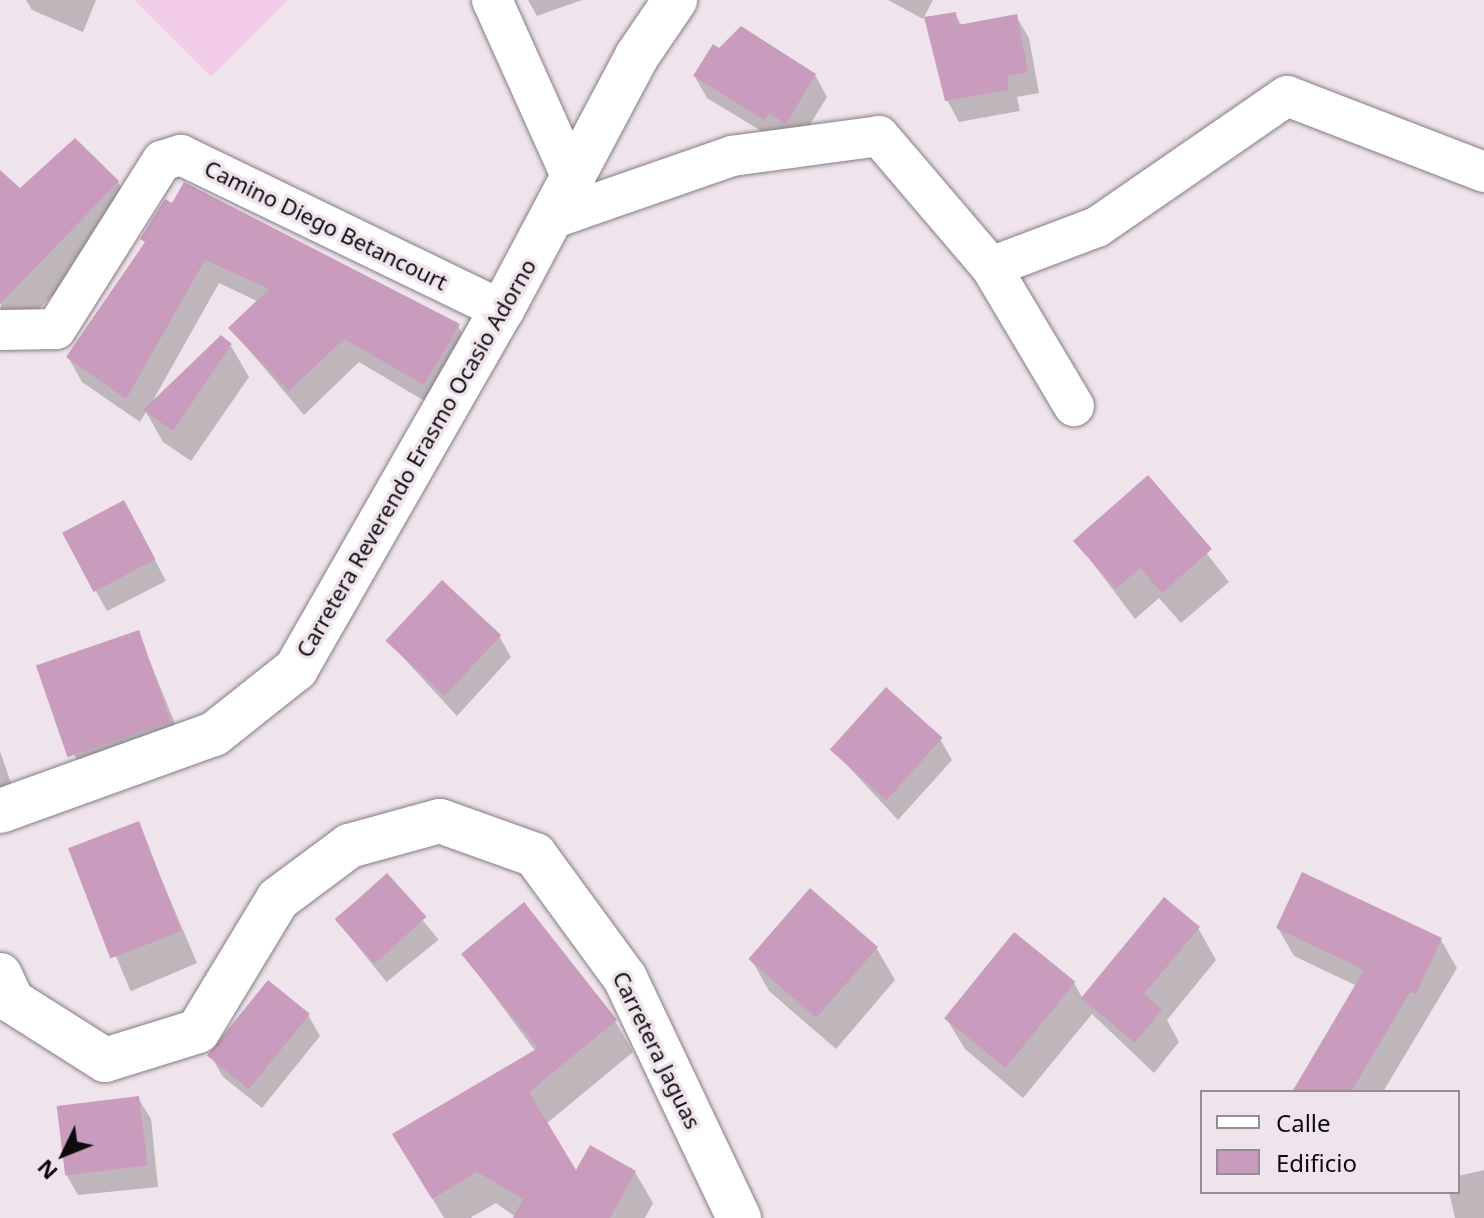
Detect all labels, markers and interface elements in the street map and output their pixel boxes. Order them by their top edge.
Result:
street label: Camino Diego Betancourt [200,155,452,295]
street label: Carretera Reverendo Erasmo Ocasio Adorno [291,254,541,662]
street label: Carretera Jaguas [607,967,707,1133]
legend [1200,1090,1460,1194]
text: Calle [1276,1106,1331,1139]
north arrow [24,1114,104,1194]
text: Edificio [1276,1146,1357,1179]
text: N [29,1154,64,1187]

